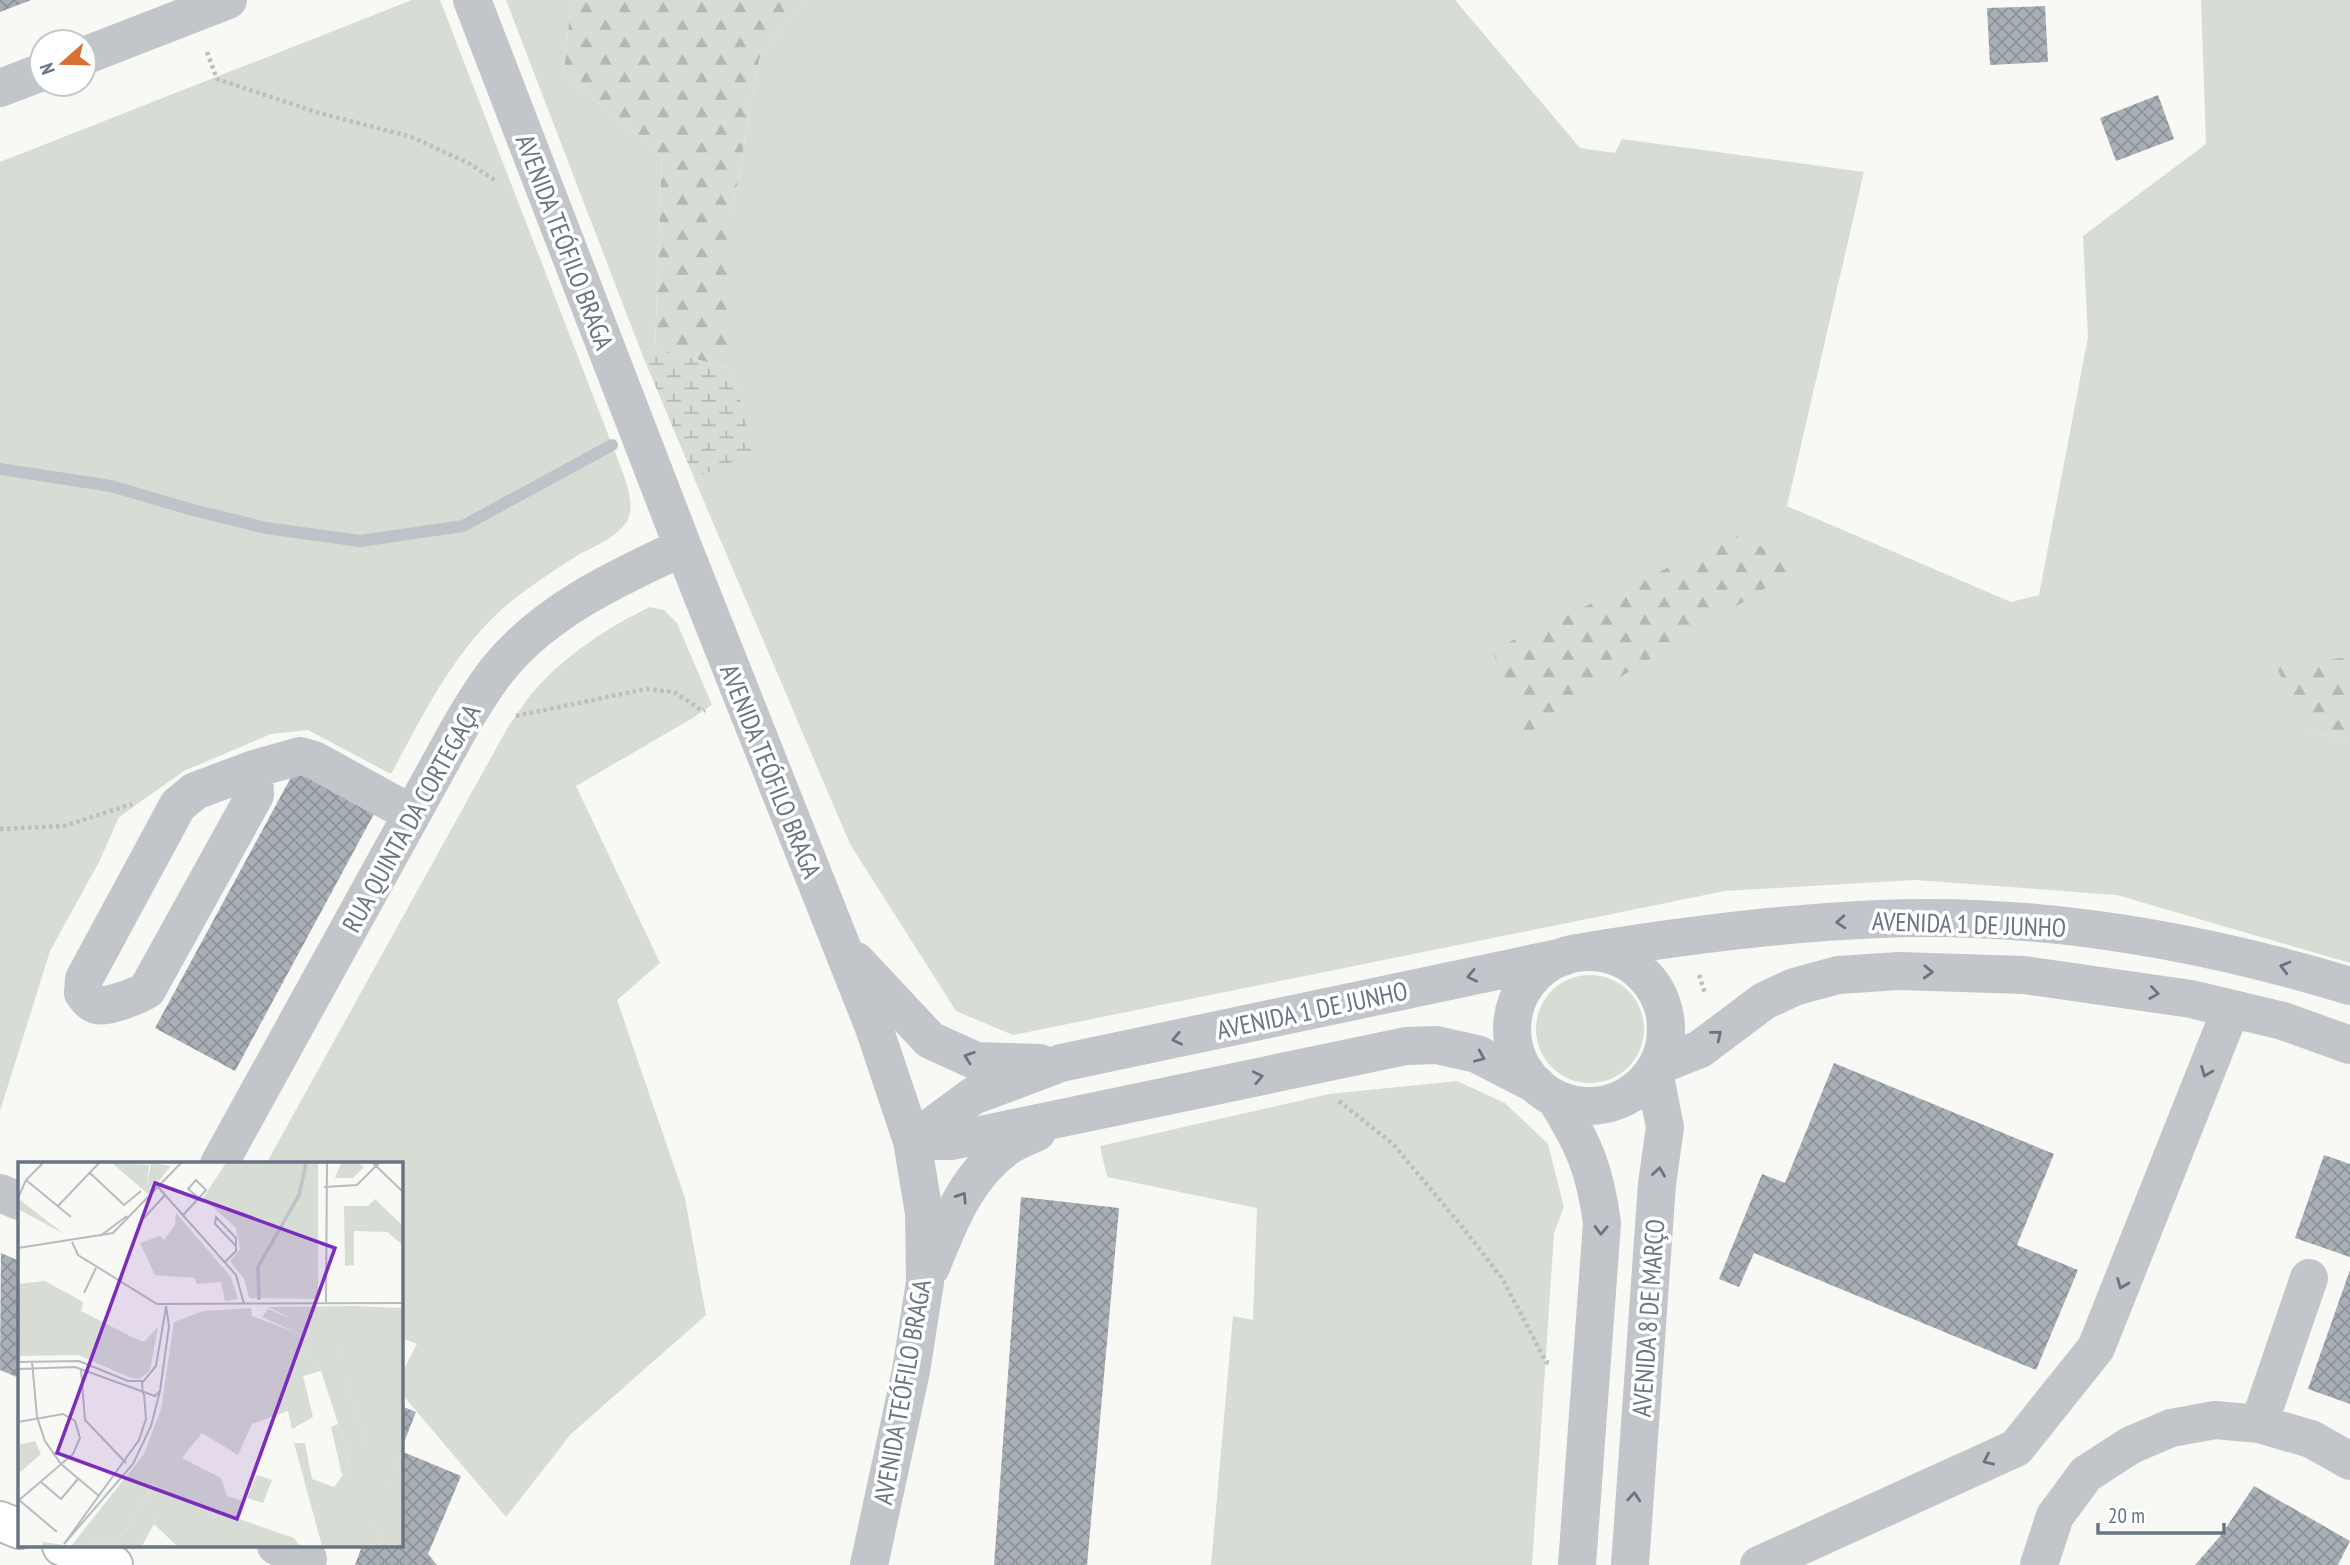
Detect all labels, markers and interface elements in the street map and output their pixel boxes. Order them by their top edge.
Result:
north arrow [28,28,98,98]
text: N [34,60,60,78]
street label: AVENIDA TEÓFILO BRAGA [509,130,621,355]
street label: AVENIDA TEÓFILO BRAGA [713,659,829,883]
street label: RUA QUINTA DA CORTEGAÇA [335,698,488,938]
street label: AVENIDA 1 DE JUNHO [1871,904,2067,944]
one-way arrow [1835,914,1846,929]
one-way arrow [2279,961,2291,975]
one-way arrow [1923,964,1934,980]
one-way arrow [1466,968,1478,983]
street label: AVENIDA 1 DE JUNHO [1214,974,1410,1046]
one-way arrow [2148,986,2160,1001]
one-way arrow [1171,1030,1183,1045]
one-way arrow [1709,1031,1721,1044]
one-way arrow [1473,1048,1485,1062]
one-way arrow [964,1051,976,1065]
one-way arrow [2200,1066,2214,1078]
one-way arrow [1252,1071,1264,1086]
inset map [18,1162,402,1548]
one-way arrow [1651,1166,1666,1178]
one-way arrow [954,1192,967,1205]
street label: AVENIDA 8 DE MARÇO [1625,1218,1671,1418]
one-way arrow [1593,1225,1608,1236]
street label: AVENIDA TEÓFILO BRAGA [866,1276,938,1507]
one-way arrow [2116,1277,2130,1289]
one-way arrow [1983,1452,1995,1466]
one-way arrow [1626,1491,1641,1502]
scale bar [2098,1492,2224,1536]
text: 20 m [2108,1502,2145,1529]

